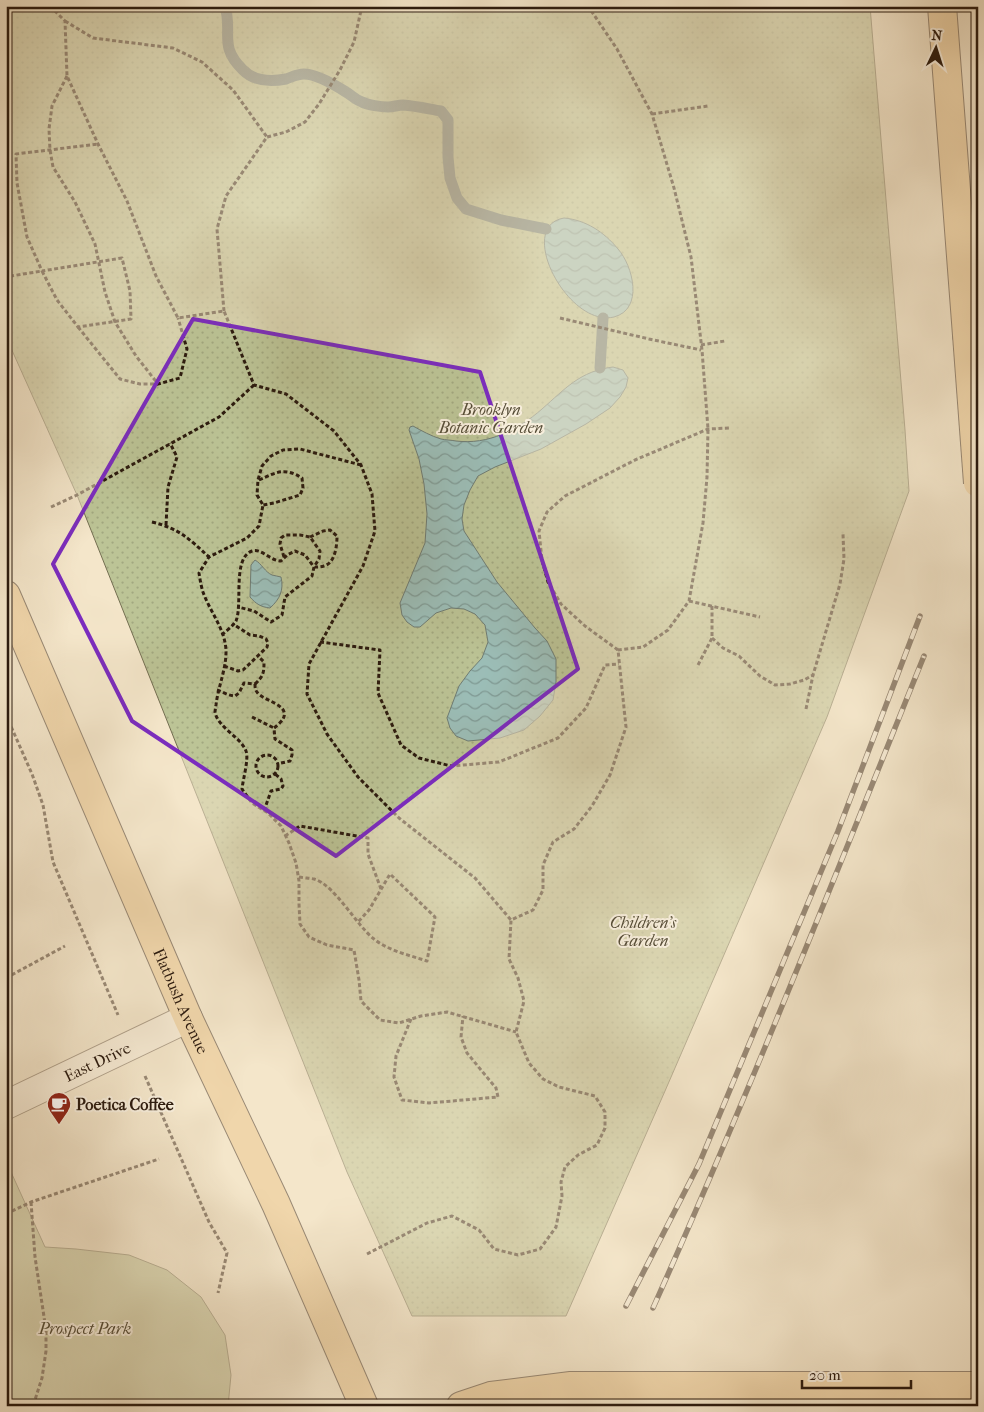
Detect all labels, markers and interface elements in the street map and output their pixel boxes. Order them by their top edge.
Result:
north arrow [912,22,962,72]
text: N [931,27,943,44]
park label: Brooklyn Botanic Garden [438,400,543,437]
park label: Children's Garden [610,913,677,950]
street label: Flatbush Avenue [149,945,213,1057]
street label: East Drive [61,1038,134,1086]
cafe icon: Poetica Coffee [46,1091,72,1125]
place label: Poetica Coffee [76,1095,174,1114]
park label: Prospect Park [38,1319,131,1338]
scale bar [802,1357,910,1389]
text: 20 m [809,1366,841,1384]

